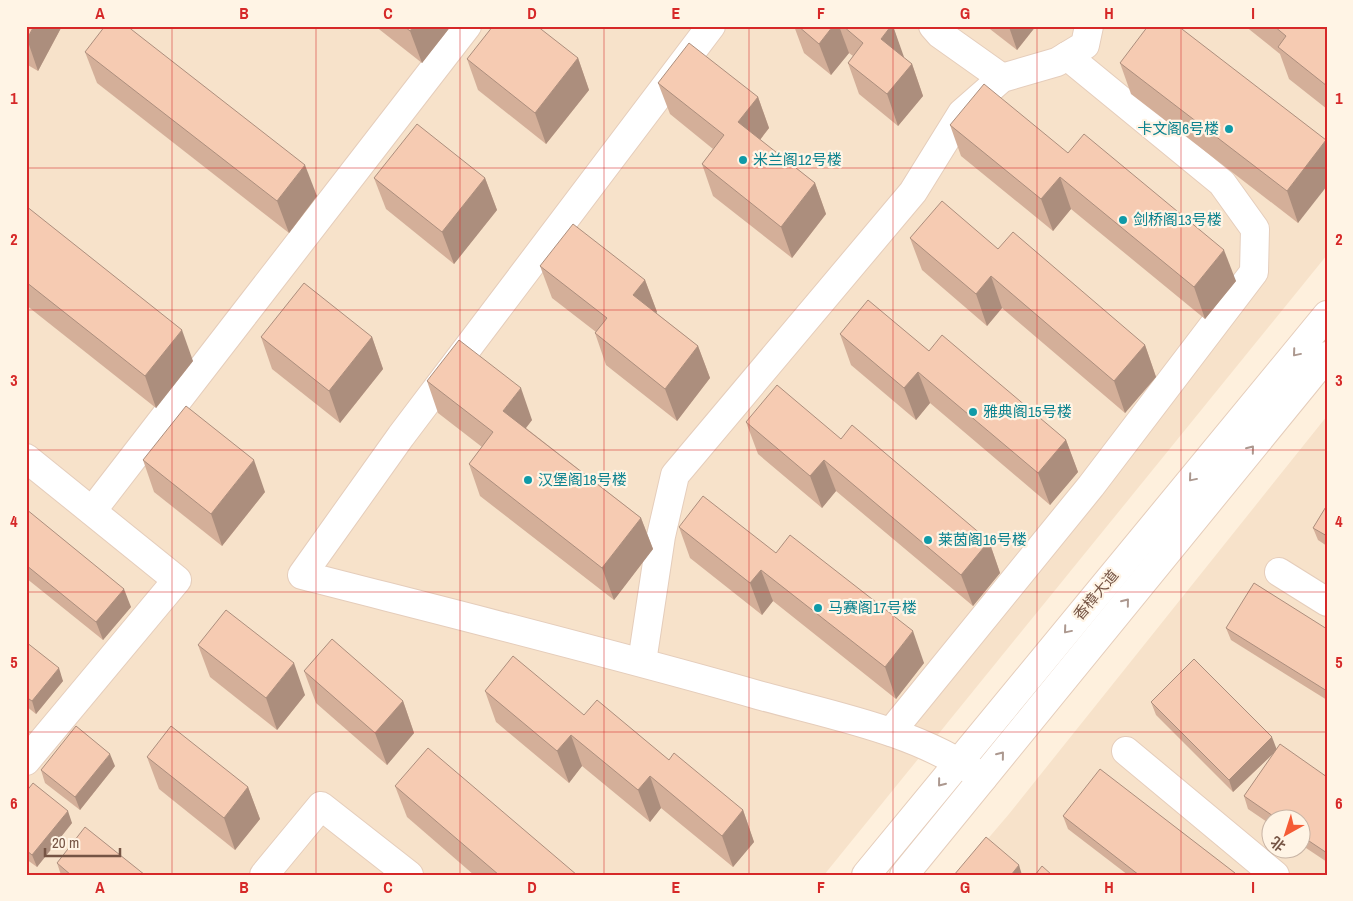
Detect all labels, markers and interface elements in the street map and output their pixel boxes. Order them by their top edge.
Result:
text: A [95,2,105,24]
text: B [239,2,249,24]
text: C [383,2,393,24]
text: D [527,2,537,24]
text: E [672,2,681,24]
text: F [817,2,825,24]
text: G [960,2,970,24]
text: H [1104,2,1114,24]
text: I [1251,2,1255,24]
text: 1 [10,87,18,109]
text: 1 [1335,87,1343,109]
place label: 卡文阁6号楼 [1137,118,1219,139]
marker: 卡文阁6号楼 [1223,123,1235,135]
place label: 米兰阁12号楼 [753,149,842,170]
marker: 米兰阁12号楼 [737,154,749,166]
place label: 剑桥阁13号楼 [1133,209,1222,230]
marker: 剑桥阁13号楼 [1117,214,1129,226]
text: 2 [10,228,18,250]
text: 2 [1335,228,1343,250]
one-way arrow [1292,347,1301,356]
text: 3 [10,369,18,391]
text: 3 [1335,369,1343,391]
place label: 雅典阁15号楼 [983,401,1072,422]
marker: 雅典阁15号楼 [967,406,979,418]
one-way arrow [1245,446,1253,455]
place label: 汉堡阁18号楼 [538,469,627,490]
one-way arrow [1190,472,1198,481]
marker: 汉堡阁18号楼 [522,474,534,486]
text: 4 [10,510,18,532]
text: 4 [1335,510,1343,532]
place label: 莱茵阁16号楼 [938,529,1027,550]
marker: 莱茵阁16号楼 [922,534,934,546]
street label: 香樟大道 [1068,565,1123,624]
place label: 马赛阁17号楼 [828,597,917,618]
one-way arrow [1120,599,1129,608]
marker: 马赛阁17号楼 [812,602,824,614]
one-way arrow [1063,625,1072,634]
text: 5 [10,651,18,673]
text: 5 [1335,651,1343,673]
one-way arrow [996,752,1005,761]
one-way arrow [939,777,947,786]
text: 6 [10,792,18,814]
text: 6 [1335,792,1343,814]
north arrow [1260,808,1310,858]
scale bar [45,826,120,858]
text: 20 m [52,832,79,853]
text: 北 [1267,833,1289,856]
text: A [95,876,105,898]
text: B [239,876,249,898]
text: C [383,876,393,898]
text: D [527,876,537,898]
text: E [672,876,681,898]
text: F [817,876,825,898]
text: G [960,876,970,898]
text: H [1104,876,1114,898]
text: I [1251,876,1255,898]

